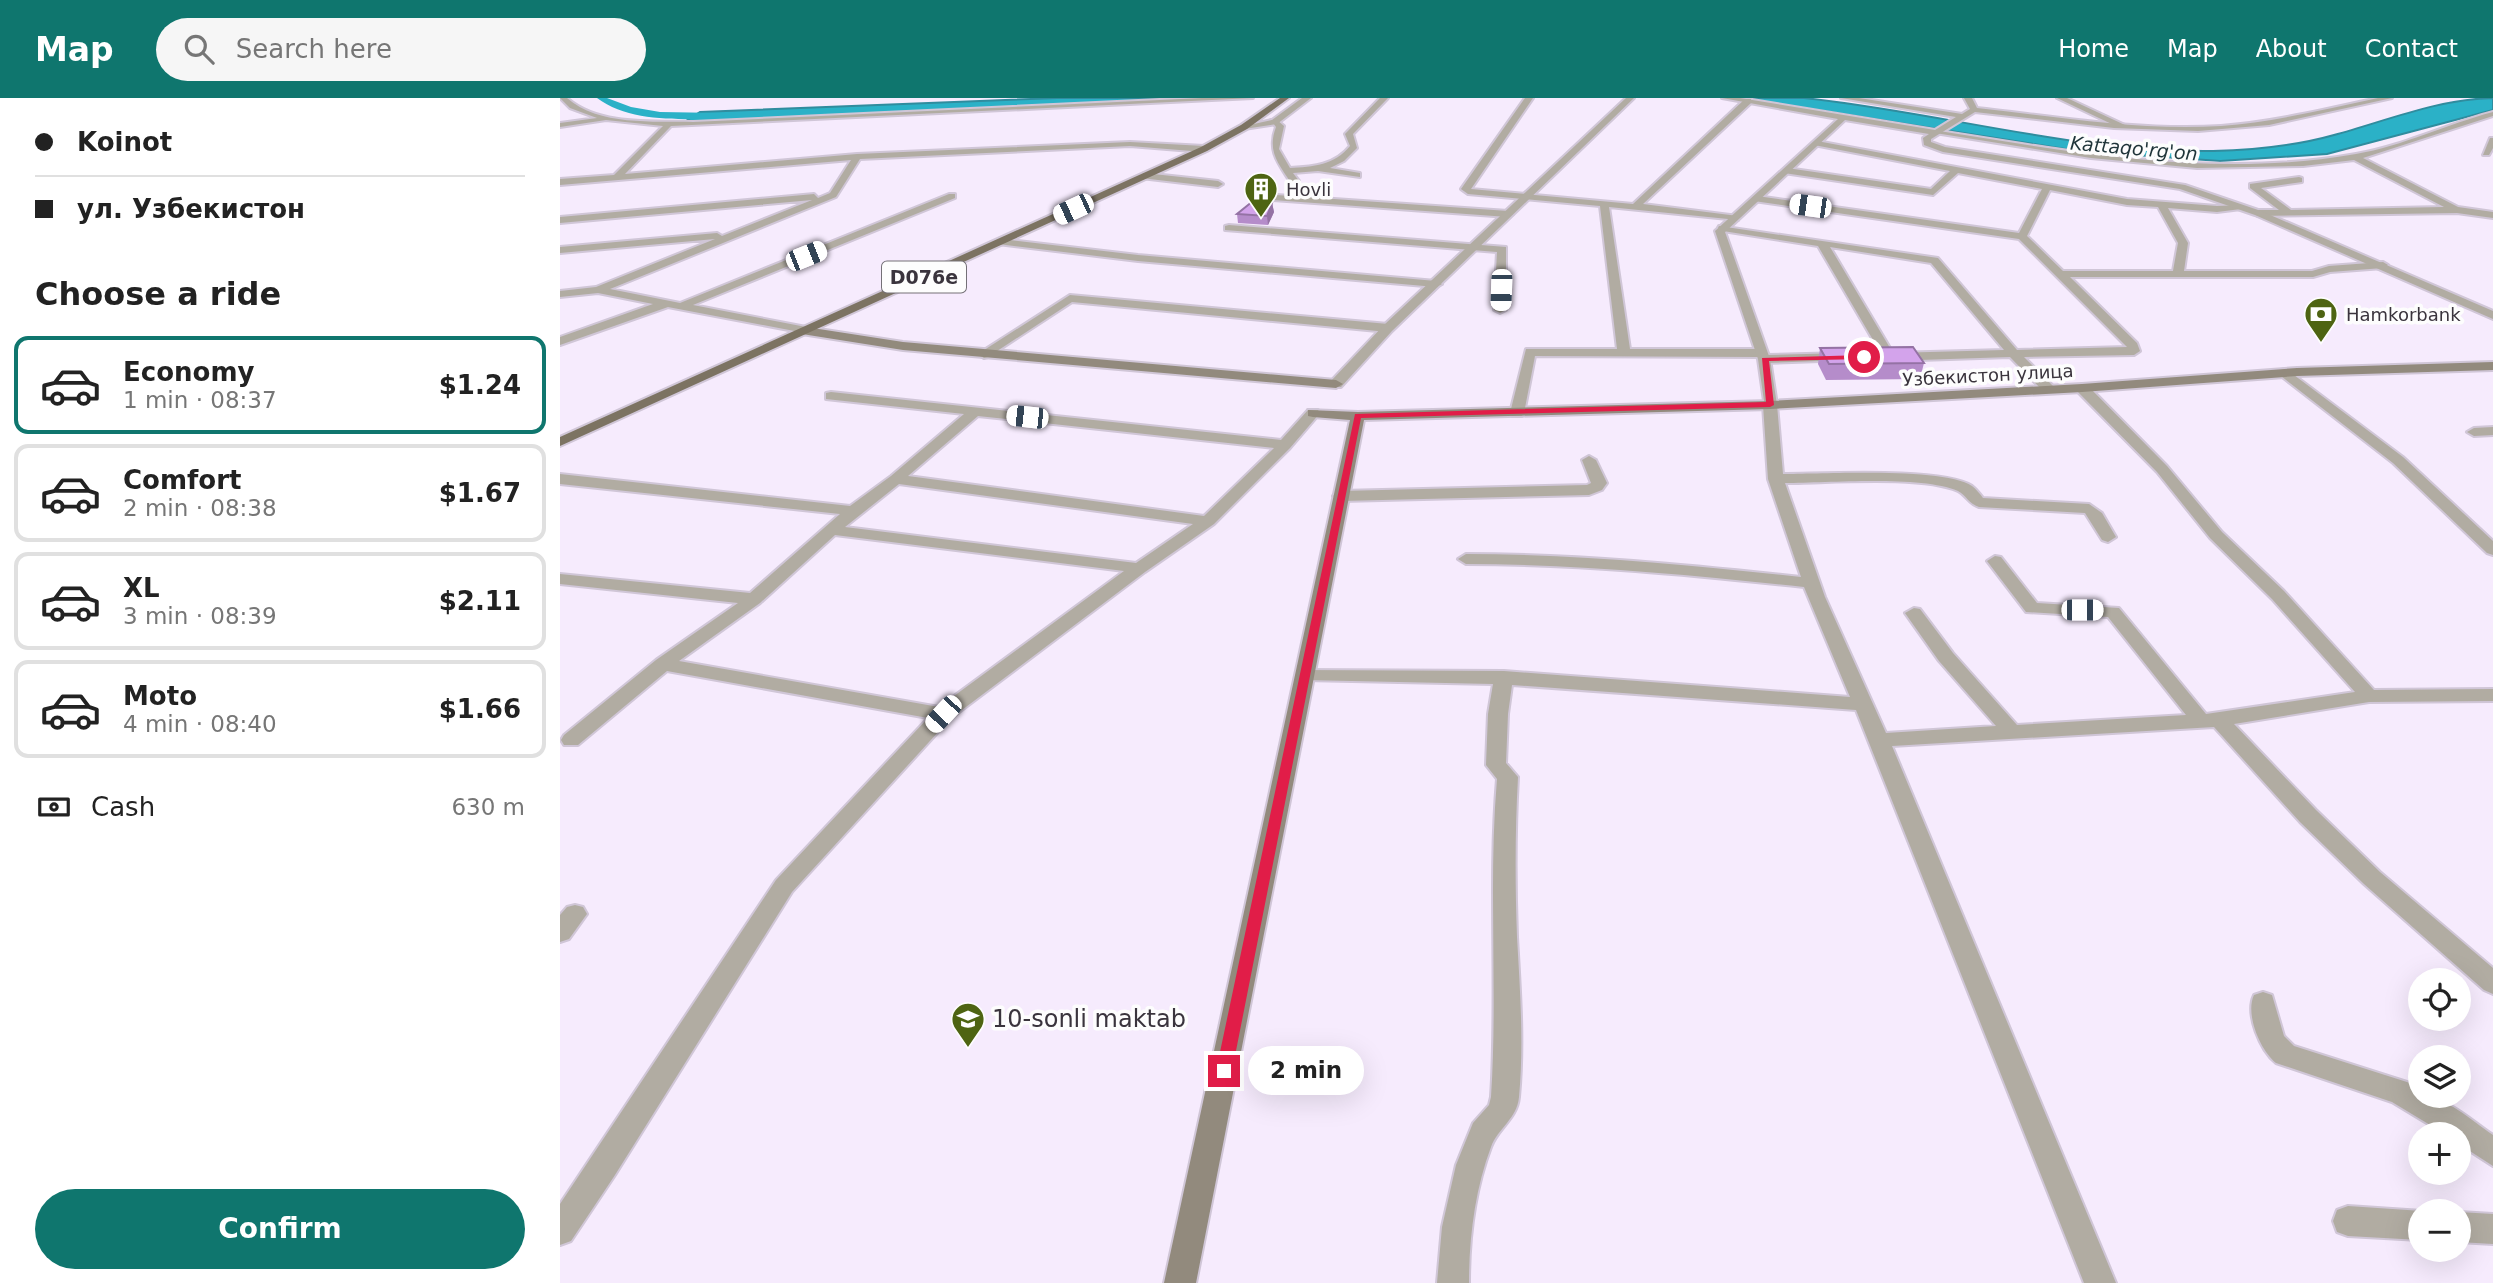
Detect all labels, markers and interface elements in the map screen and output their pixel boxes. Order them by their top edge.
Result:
search box [156,18,646,81]
text: Map [35,30,114,69]
icon: search [180,30,218,68]
text: Search here [236,34,392,64]
text: Home [2058,35,2129,63]
text: Map [2167,35,2218,63]
text: About [2256,35,2327,63]
text: Contact [2365,35,2458,63]
text: Koinot [77,127,172,157]
water label: Kattaqo'rg'on [2069,131,2199,165]
building icon: Hovli [1242,170,1280,219]
place label: Hovli [1286,179,1331,200]
car [1050,191,1097,227]
car [1788,193,1833,219]
text: ул. Узбекистон [77,194,305,224]
car [783,238,830,274]
road number: D076e [882,262,966,293]
car [1490,269,1513,311]
text: Choose a ride [35,275,281,313]
bank icon: Hamkorbank [2302,295,2340,344]
place label: Hamkorbank [2346,304,2461,325]
route start [1848,341,1880,373]
icon: car [39,354,102,417]
text: Economy [123,357,254,387]
street label: Узбекистон улица [1902,360,2074,390]
text: $1.24 [439,370,521,400]
text: 1 min · 08:37 [123,387,277,413]
car [1006,404,1049,430]
icon: car [39,462,102,525]
text: Comfort [123,465,241,495]
text: $1.67 [439,478,521,508]
text: 2 min · 08:38 [123,495,277,521]
icon: car [39,570,102,633]
text: XL [123,573,160,603]
text: $2.11 [439,586,521,616]
car [2062,600,2104,621]
text: 3 min · 08:39 [123,603,277,629]
icon: car [39,678,102,741]
text: Moto [123,681,197,711]
car [921,691,966,737]
text: $1.66 [439,694,521,724]
text: 4 min · 08:40 [123,711,277,737]
icon: cash [35,788,73,826]
text: Cash [91,792,155,822]
text: 630 m [451,794,525,820]
map controls [2408,968,2471,1262]
button: locate [2408,968,2471,1031]
school or university icon: 10-sonli maktab [949,1000,987,1049]
place label: 10-sonli maktab [992,1005,1186,1033]
button: layers [2408,1045,2471,1108]
callout: 2 min [1248,1046,1364,1096]
route end [1208,1055,1240,1087]
text: 2 min [1270,1057,1342,1083]
button: + [2408,1122,2471,1185]
button: Confirm [35,1189,525,1269]
button: − [2408,1199,2471,1262]

